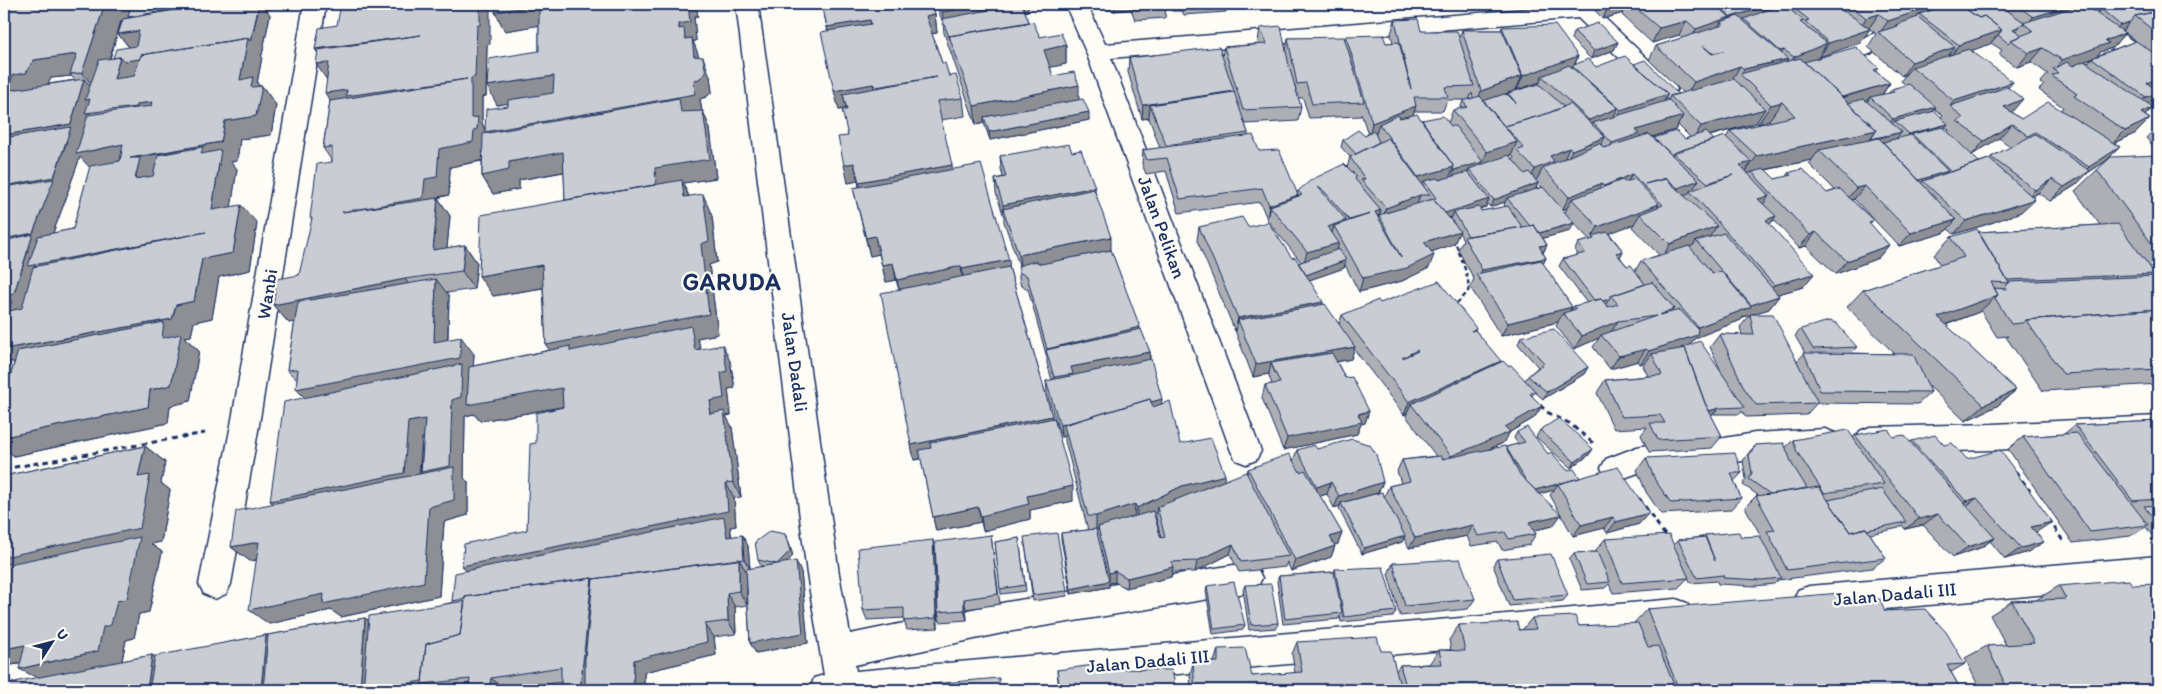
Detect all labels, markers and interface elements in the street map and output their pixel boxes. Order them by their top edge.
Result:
street label: Jalan Pelikan [1133,173,1191,281]
street label: Wanbi [252,267,282,321]
district label: GARUDA [682,267,782,296]
street label: Jalan Dadali [777,311,813,413]
street label: Jalan Dadali III [1832,577,1958,611]
north arrow [28,616,78,666]
text: U [53,626,72,643]
street label: Jalan Dadali III [1085,644,1211,678]

